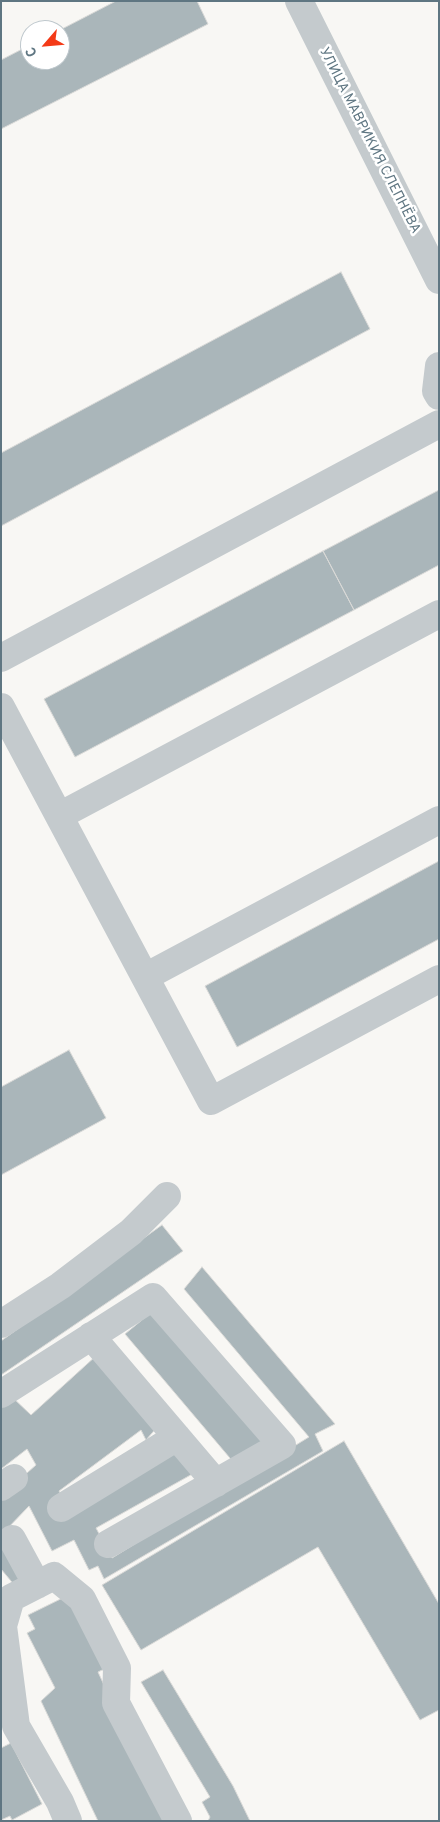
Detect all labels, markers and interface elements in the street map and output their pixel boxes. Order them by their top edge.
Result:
north arrow [20,20,70,70]
text: С [22,44,42,59]
street label: УЛИЦА МАВРИКИЯ СЛЕПНЁВА [315,45,423,237]

